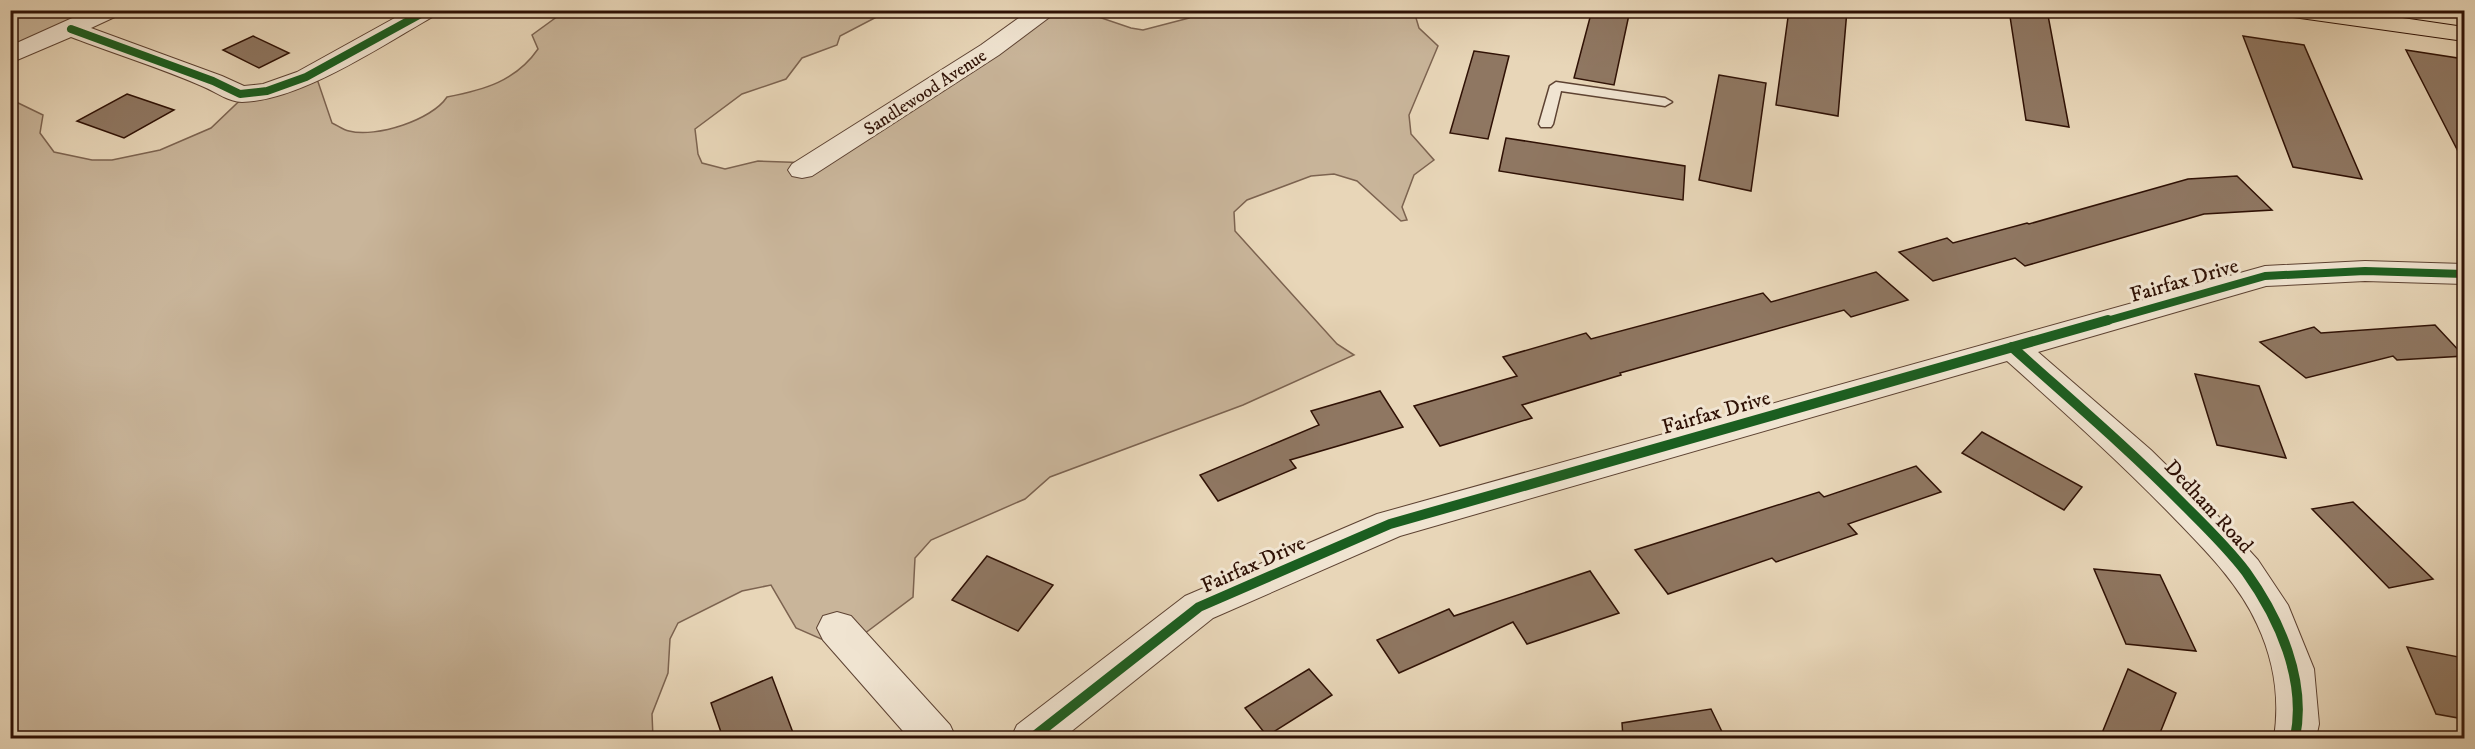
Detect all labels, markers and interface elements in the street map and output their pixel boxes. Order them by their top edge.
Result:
street label: Sandlewood Avenue [860,45,991,141]
street label: Fairfax Drive [2127,253,2242,309]
street label: Fairfax Drive [1659,385,1774,441]
street label: Dedham Road [2158,454,2259,559]
street label: Fairfax Drive [1197,530,1310,599]

